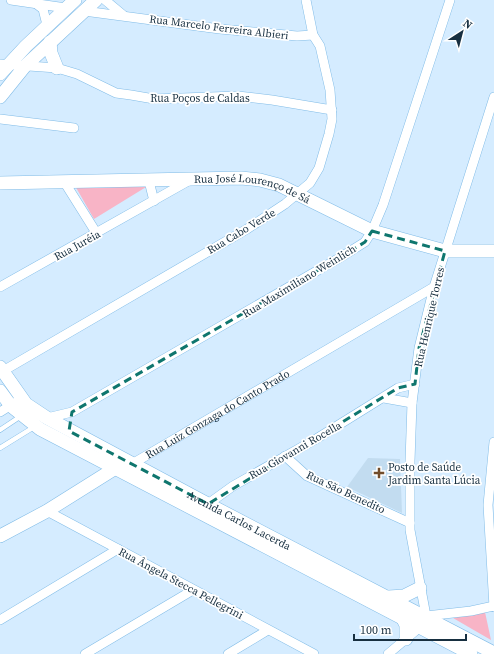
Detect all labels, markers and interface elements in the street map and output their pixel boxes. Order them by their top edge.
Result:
street label: Rua Marcelo Ferreira Albieri [148,12,289,43]
north arrow [442,12,482,52]
text: N [460,16,475,33]
street label: Rua Poços de Caldas [150,91,250,106]
street label: Rua José Lourenço de Sá [194,171,313,208]
street label: Rua Cabo Verde [204,205,279,258]
street label: Rua Juréia [51,226,103,264]
street label: Rua Maximiliano Weinlich [240,241,359,321]
street label: Rua Henrique Torres [411,265,448,369]
street label: Rua Luiz Gonzaga do Canto Prado [143,366,293,462]
street label: Rua Giovanni Rocella [246,418,345,483]
place label: Posto de Saúde Jardim Santa Lúcia [387,460,481,488]
marker: Posto de Saúde Jardim Santa Lúcia [373,467,385,479]
street label: Rua São Benedito [304,468,388,517]
street label: Avenida Carlos Lacerda [184,487,294,554]
street label: Rua Ângela Stecca Pellegrini [116,544,246,623]
scale bar [354,616,466,642]
text: 100 m [360,622,392,638]

